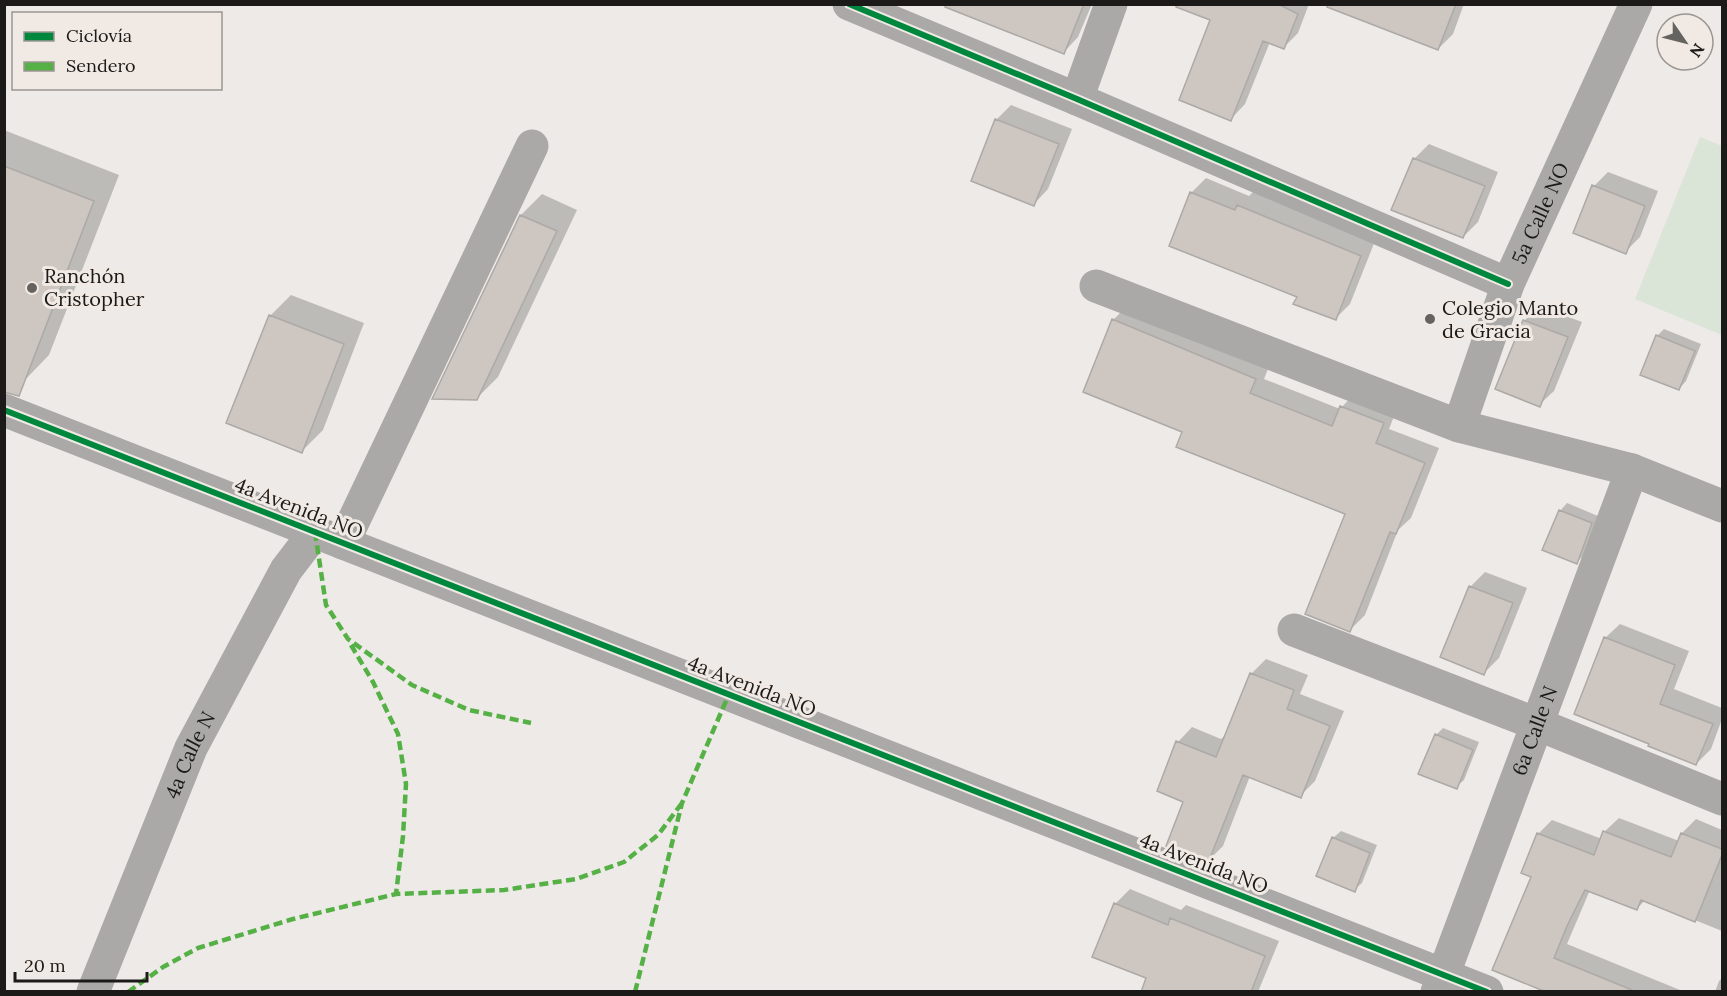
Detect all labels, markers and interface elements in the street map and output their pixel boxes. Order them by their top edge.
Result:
legend [12,12,222,90]
north arrow [1655,12,1715,72]
text: Ciclovía [66,24,132,47]
text: N [1686,40,1709,61]
text: Sendero [66,54,136,77]
street label: 5a Calle NO [1506,158,1574,268]
place label: Ranchón Cristopher [44,263,145,311]
marker: Ranchón Cristopher [25,281,39,295]
place label: Colegio Manto de Gracia [1442,295,1578,343]
marker: Colegio Manto de Gracia [1423,312,1437,326]
street label: 4a Avenida NO [231,472,367,544]
street label: 4a Avenida NO [684,650,820,722]
street label: 6a Calle N [1506,682,1562,779]
street label: 4a Calle N [159,707,220,802]
street label: 4a Avenida NO [1136,827,1272,899]
scale bar [15,945,147,983]
text: 20 m [24,954,66,977]

